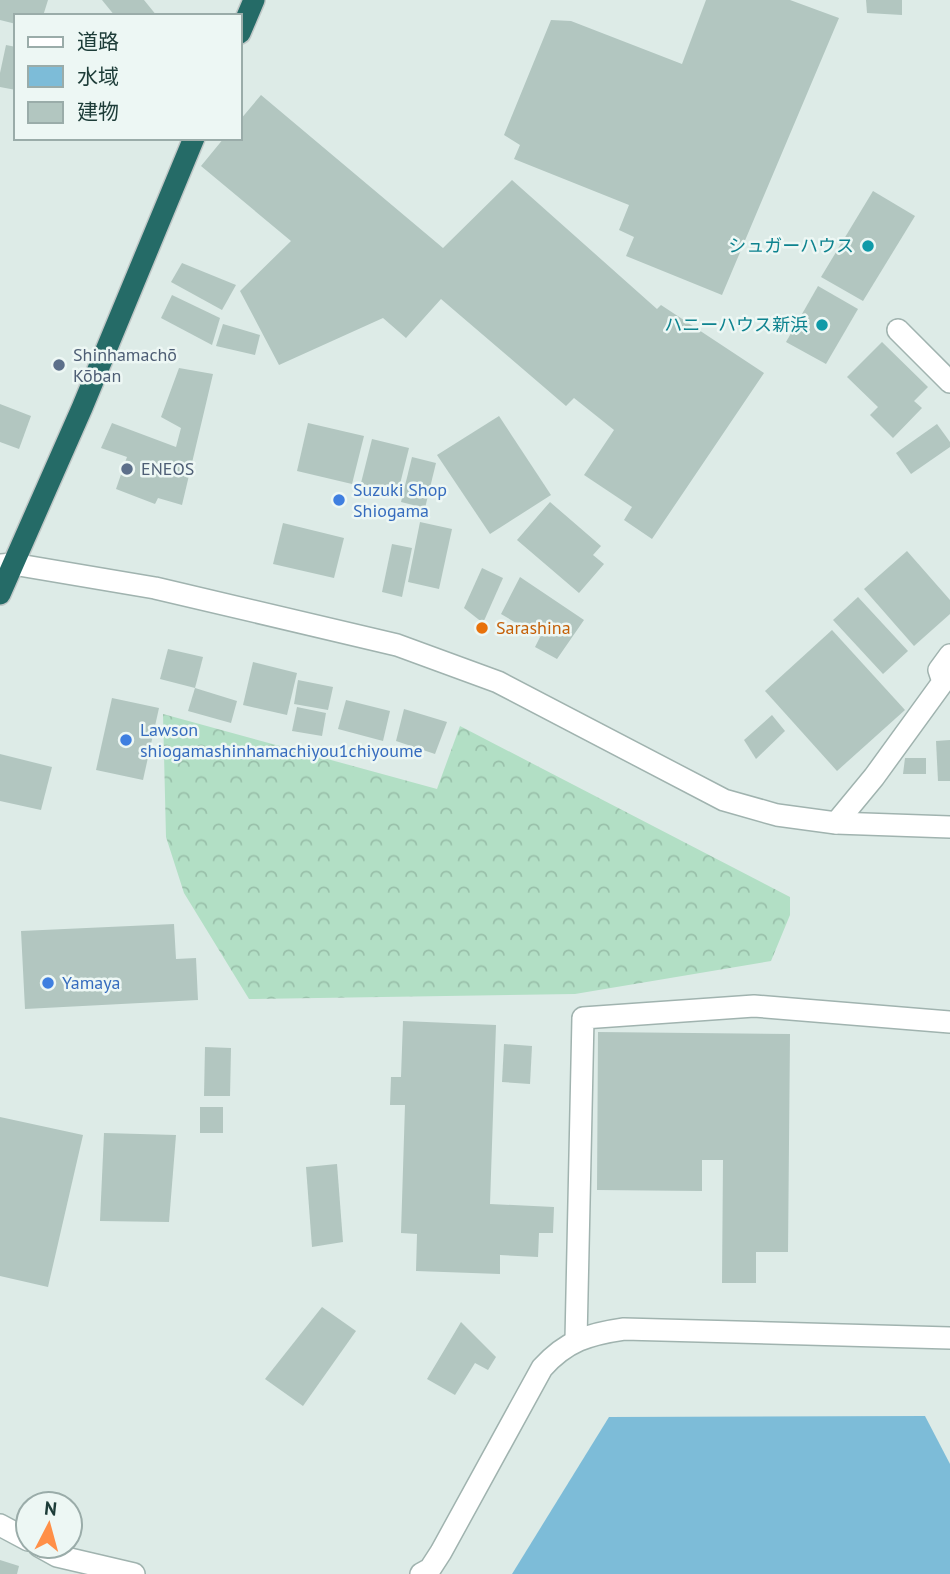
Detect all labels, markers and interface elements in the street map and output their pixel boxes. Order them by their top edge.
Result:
legend [14,14,242,140]
text: 道路 [77,28,119,55]
text: 水域 [77,63,119,90]
text: 建物 [77,98,119,125]
place label: シュガーハウス [728,234,854,257]
marker: シュガーハウス [860,238,876,254]
place label: ハニーハウス新浜 [664,313,808,336]
marker: ハニーハウス新浜 [814,317,830,333]
place label: Shinhamachō Kōban [73,343,177,387]
marker: Shinhamachō Kōban [51,357,67,373]
place label: ENEOS [141,457,194,480]
marker: ENEOS [119,461,135,477]
place label: Suzuki Shop Shiogama [353,478,447,522]
marker: Suzuki Shop Shiogama [331,492,347,508]
place label: Sarashina [496,616,571,639]
marker: Sarashina [474,620,490,636]
place label: Lawson shiogamashinhamachiyou1chiyoume [140,718,423,762]
marker: Lawson shiogamashinhamachiyou1chiyoume [118,732,134,748]
place label: Yamaya [62,971,121,994]
marker: Yamaya [40,975,56,991]
north arrow [14,1490,84,1560]
text: N [43,1496,58,1521]

